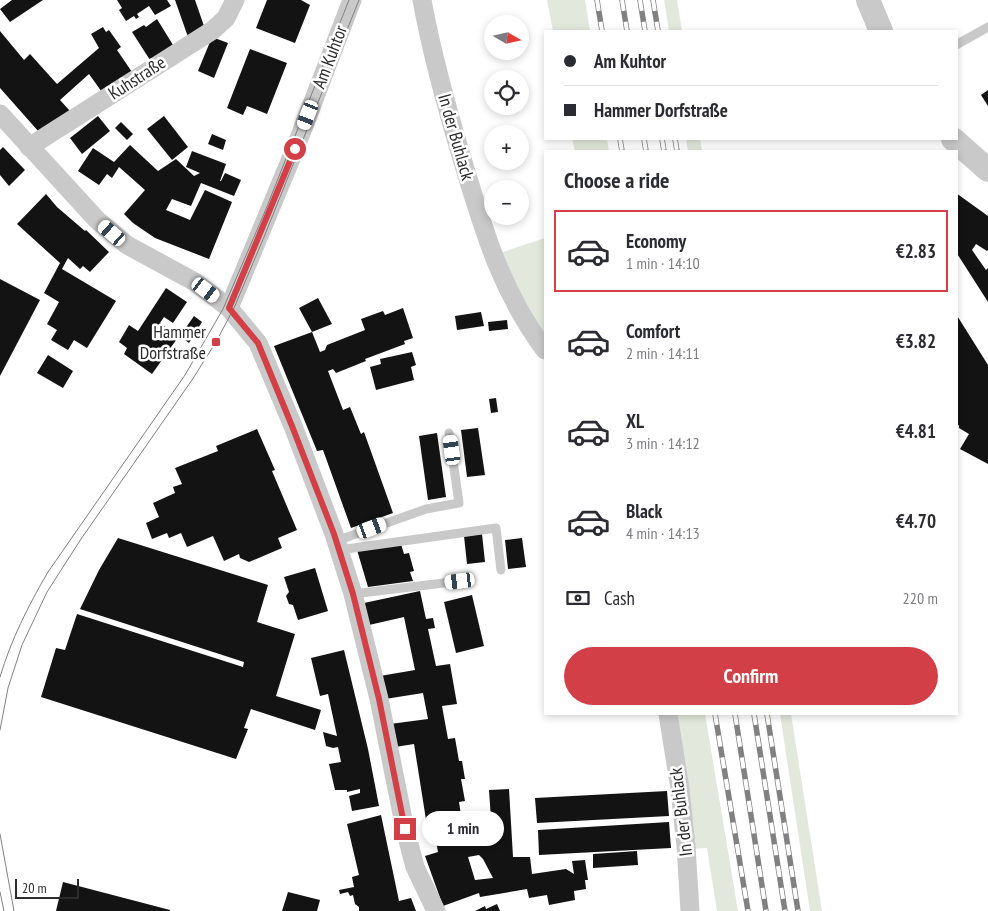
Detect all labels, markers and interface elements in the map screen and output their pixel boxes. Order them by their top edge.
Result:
north arrow [484,15,529,60]
map controls [484,15,529,225]
street label: Am Kuhtor [307,22,352,92]
text: Am Kuhtor [594,49,666,73]
street label: Kuhstraße [104,51,170,105]
button: locate [484,70,529,115]
street label: In der Buhlack [433,91,480,183]
car [295,98,320,132]
text: Hammer Dorfstraße [594,98,728,122]
button: + [484,125,529,170]
route start [284,138,306,160]
text: Choose a ride [564,166,669,194]
button: − [484,180,529,225]
car [95,217,128,249]
icon: car [566,229,611,274]
text: Economy [626,229,686,253]
text: €2.83 [896,239,936,263]
text: 1 min · 14:10 [626,253,700,273]
car [189,275,222,305]
icon: car [566,319,611,364]
text: Comfort [626,319,680,343]
place label: Hammer Dorfstraße [140,320,206,364]
text: €3.82 [896,329,936,353]
marker: Hammer Dorfstraße [210,336,222,348]
text: 2 min · 14:11 [626,343,700,363]
icon: car [566,409,611,454]
text: XL [626,409,644,433]
text: €4.81 [896,419,936,443]
text: 3 min · 14:12 [626,433,700,453]
car [442,434,461,466]
icon: car [566,499,611,544]
text: Black [626,499,662,523]
text: €4.70 [896,509,936,533]
car [355,516,388,540]
text: 4 min · 14:13 [626,523,700,543]
car [444,572,475,590]
icon: cash [564,584,592,612]
text: Cash [604,586,635,610]
text: 220 m [903,588,938,608]
button: Confirm [564,647,938,705]
street label: In der Buhlack [664,767,697,858]
callout: 1 min [422,812,505,846]
route end [394,818,416,840]
text: 1 min [447,818,479,838]
scale bar [15,876,79,899]
text: 20 m [22,879,47,897]

